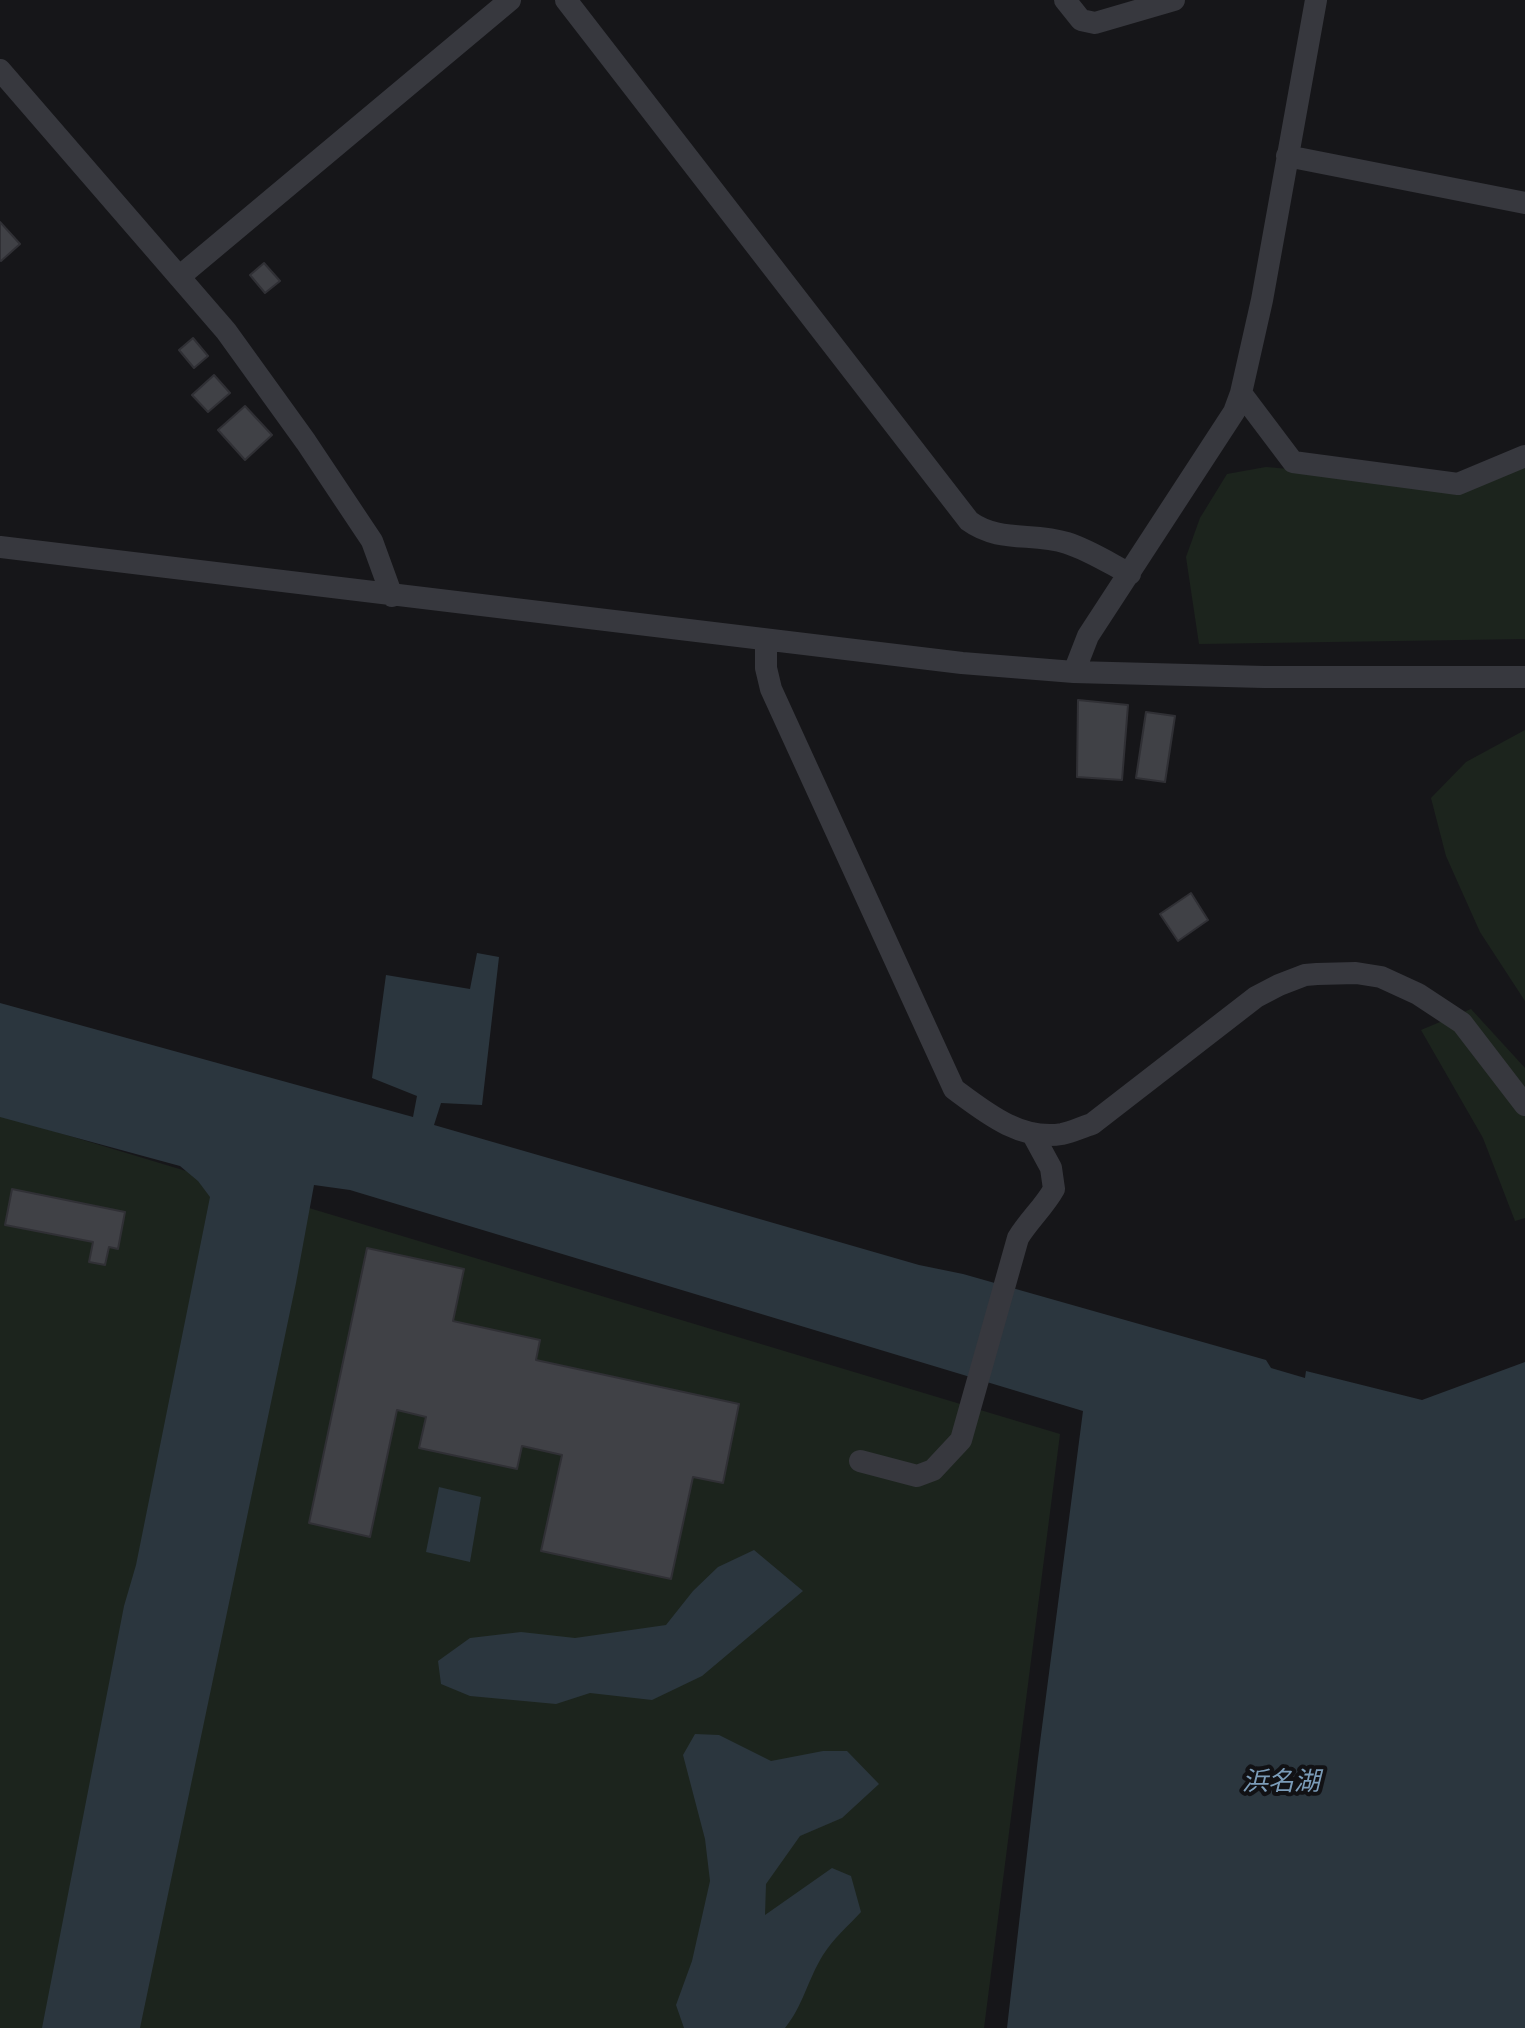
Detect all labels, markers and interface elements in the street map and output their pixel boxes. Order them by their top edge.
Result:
water label: 浜名湖 [1242,1767,1320,1799]

